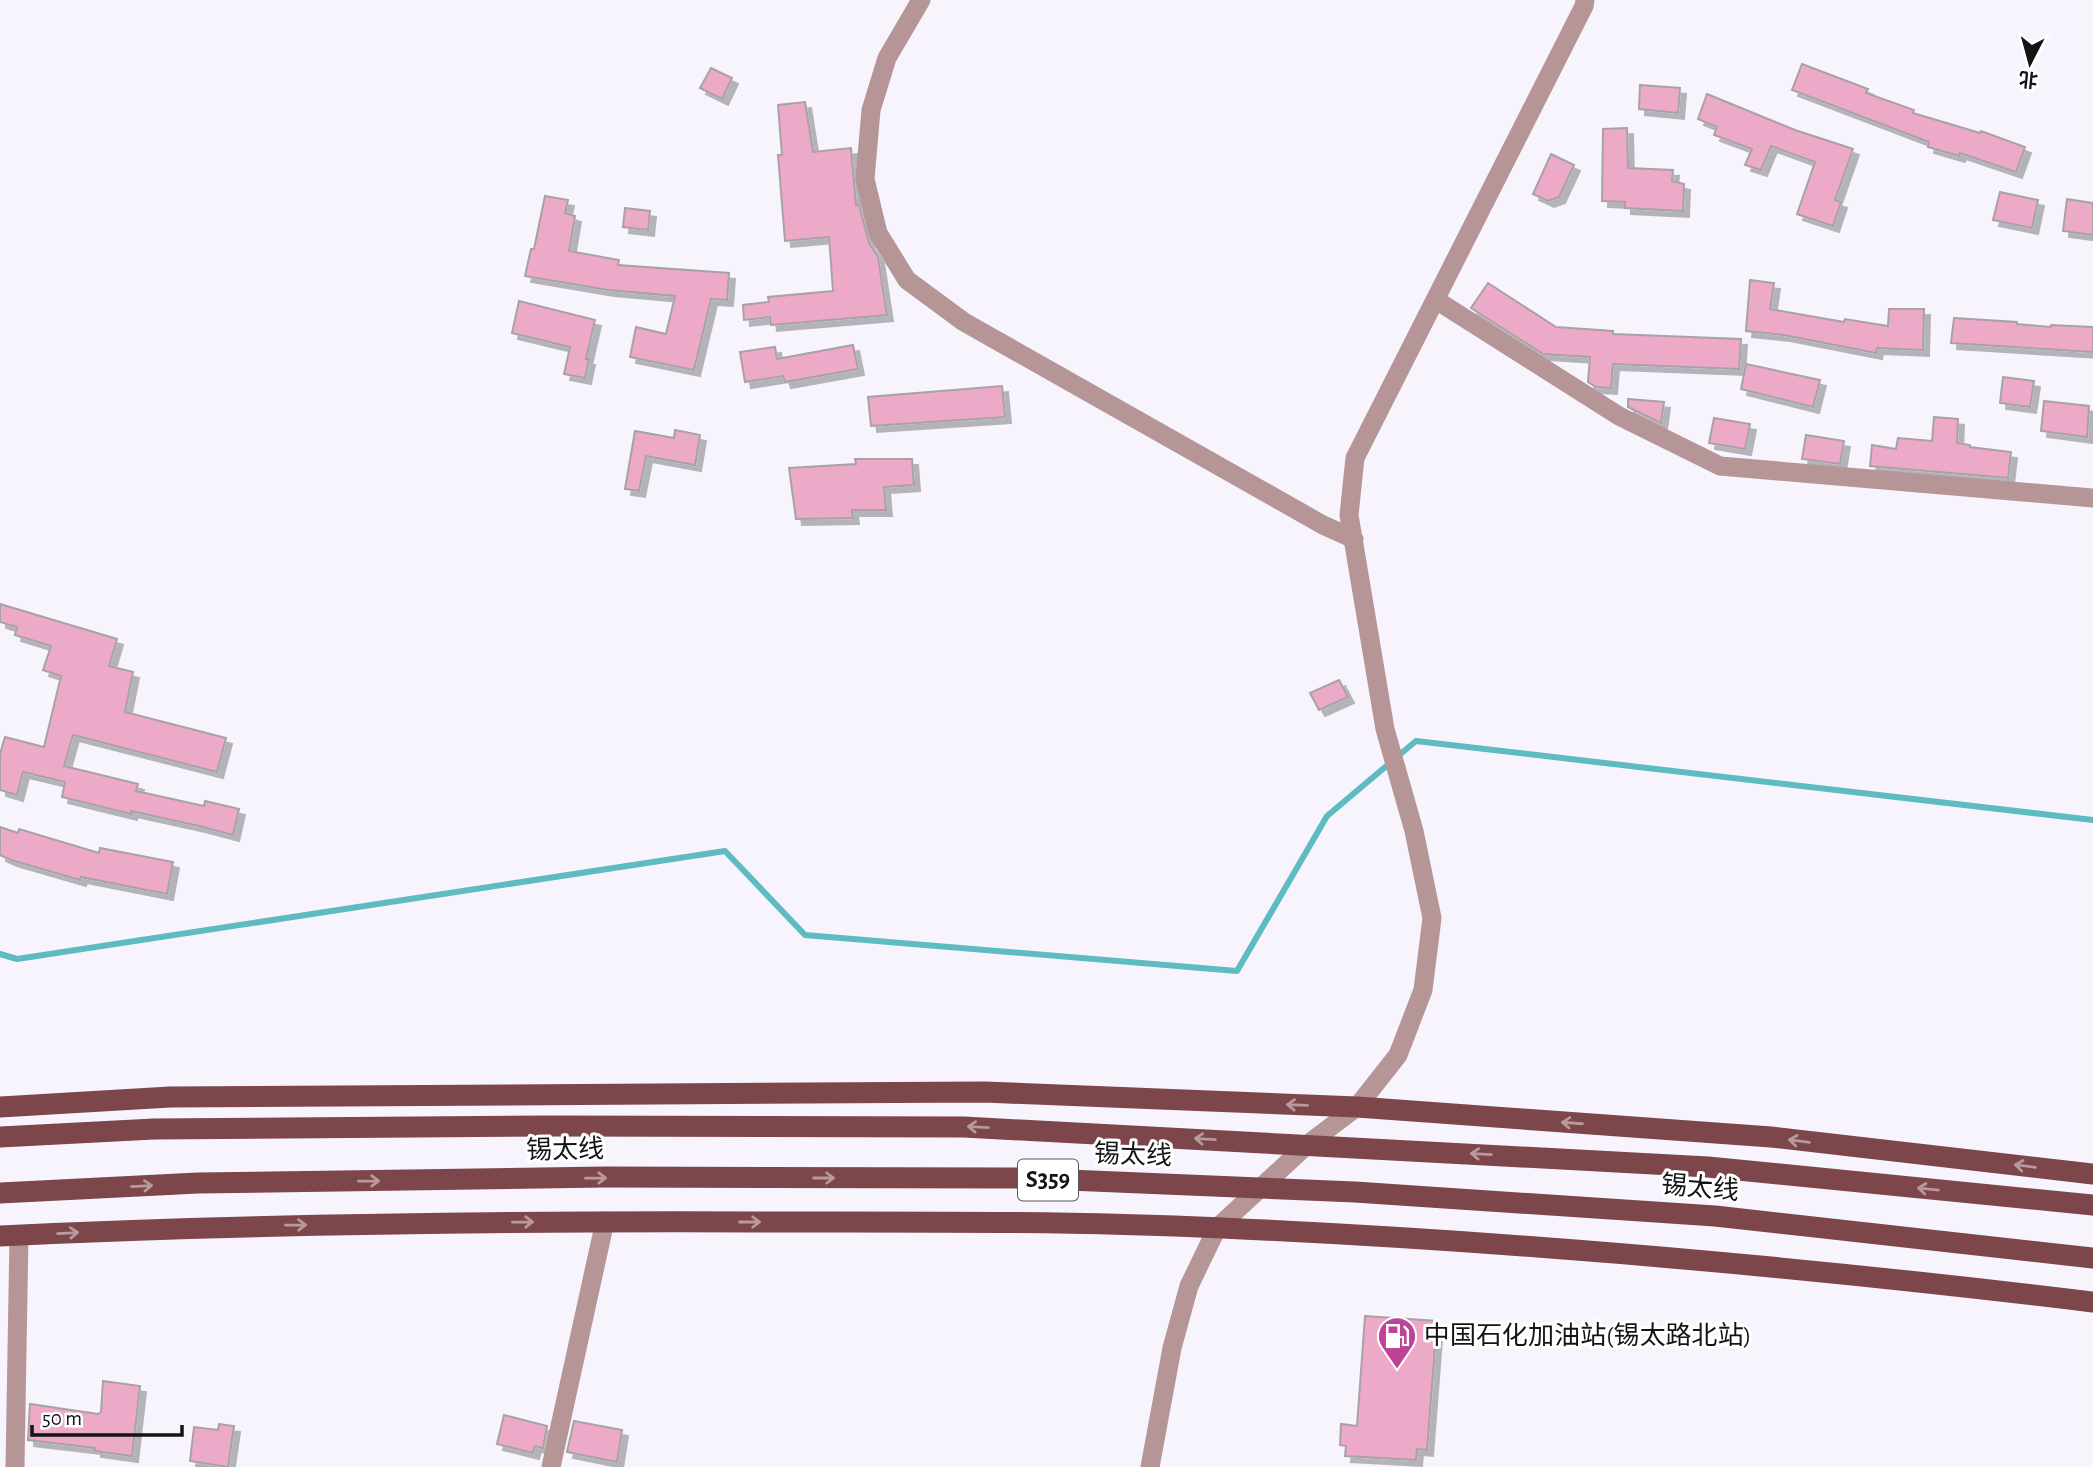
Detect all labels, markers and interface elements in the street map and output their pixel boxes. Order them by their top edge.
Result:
north arrow [1995,28,2065,98]
text: 北 [2018,68,2039,90]
one-way arrow [1285,1098,1308,1111]
one-way arrow [1562,1116,1584,1129]
one-way arrow [966,1121,989,1134]
one-way arrow [1194,1132,1217,1145]
one-way arrow [1788,1134,1811,1147]
street label: 锡太线 [526,1135,604,1164]
street label: 锡太线 [1094,1140,1172,1169]
one-way arrow [1470,1147,1493,1160]
road number: S359 [1018,1160,1078,1200]
one-way arrow [2014,1160,2037,1173]
one-way arrow [585,1171,608,1184]
one-way arrow [812,1171,835,1185]
street label: 锡太线 [1660,1171,1740,1204]
one-way arrow [357,1174,380,1188]
one-way arrow [130,1179,153,1192]
one-way arrow [1917,1182,1939,1195]
one-way arrow [511,1215,534,1229]
one-way arrow [739,1215,762,1229]
one-way arrow [284,1219,307,1232]
one-way arrow [56,1226,79,1239]
fuel station icon: 中国石化加油站(锡太路北站) [1376,1315,1418,1370]
place label: 中国石化加油站(锡太路北站) [1424,1321,1751,1349]
scale bar [32,1394,182,1438]
text: 50 m [42,1408,82,1429]

